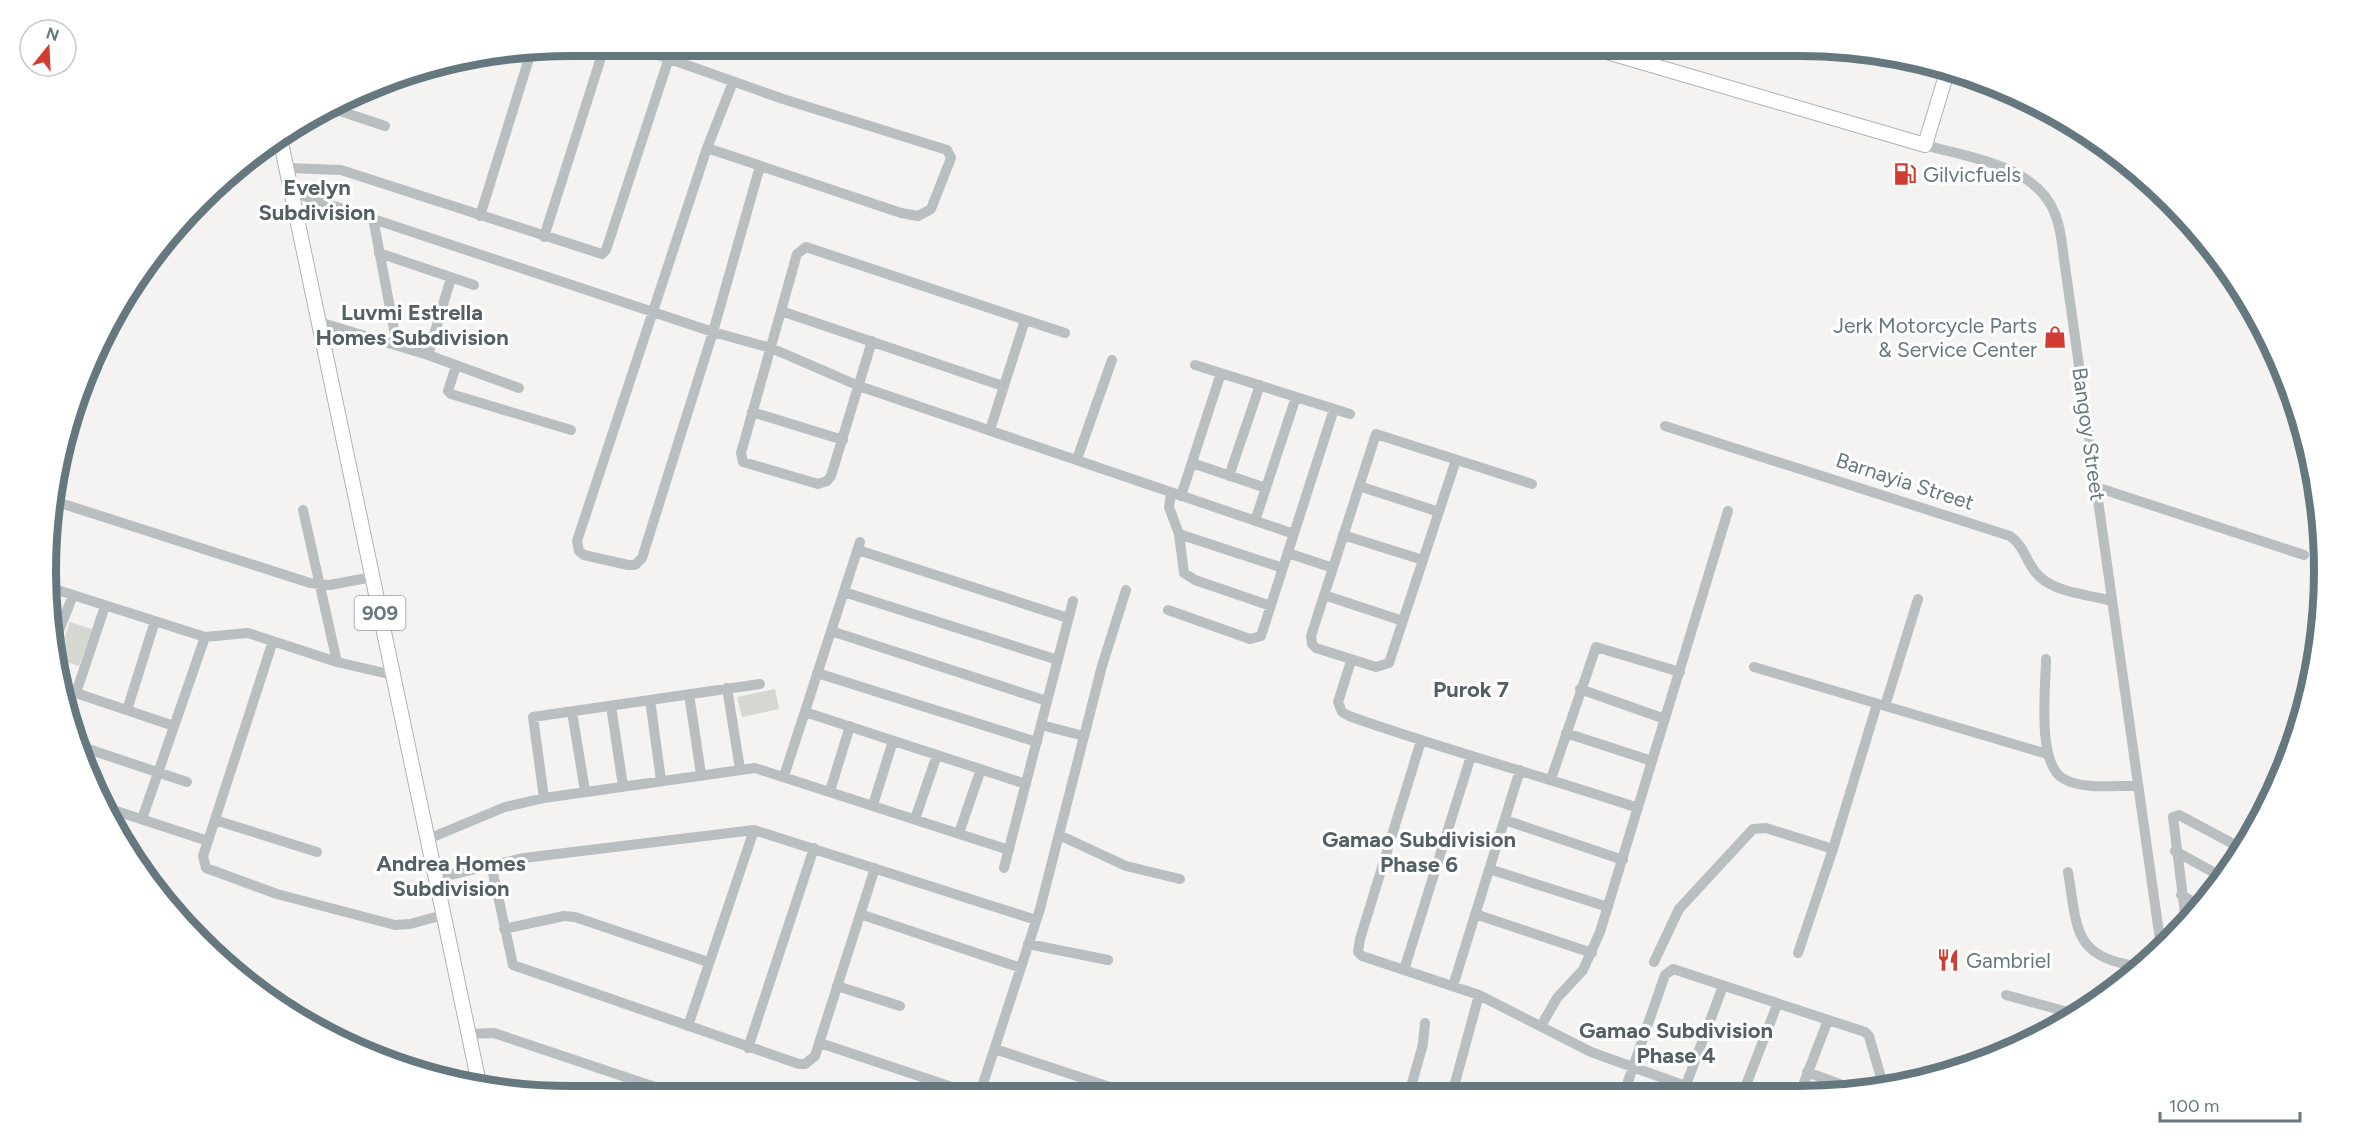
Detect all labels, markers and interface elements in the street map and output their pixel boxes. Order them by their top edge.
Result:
north arrow [18,18,78,78]
text: N [44,23,61,45]
fuel station icon: Gilvicfuels [1892,161,1918,187]
place label: Gilvicfuels [1923,162,2021,187]
district label: Evelyn Subdivision [258,174,376,226]
district label: Luvmi Estrella Homes Subdivision [315,299,509,351]
place label: Jerk Motorcycle Parts & Service Center [1833,313,2037,362]
shop icon: Jerk Motorcycle Parts & Service Center [2042,324,2068,350]
street label: Bangoy Street [2067,366,2111,502]
street label: Barnayia Street [1833,447,1977,515]
road number: 909 [354,596,406,630]
district label: Purok 7 [1433,676,1509,703]
district label: Gamao Subdivision Phase 6 [1322,826,1516,878]
district label: Andrea Homes Subdivision [376,850,526,902]
restaurant icon: Gambriel [1935,947,1961,973]
place label: Gambriel [1966,948,2051,973]
district label: Gamao Subdivision Phase 4 [1579,1017,1773,1069]
scale bar [2160,1085,2300,1123]
text: 100 m [2169,1095,2219,1117]

